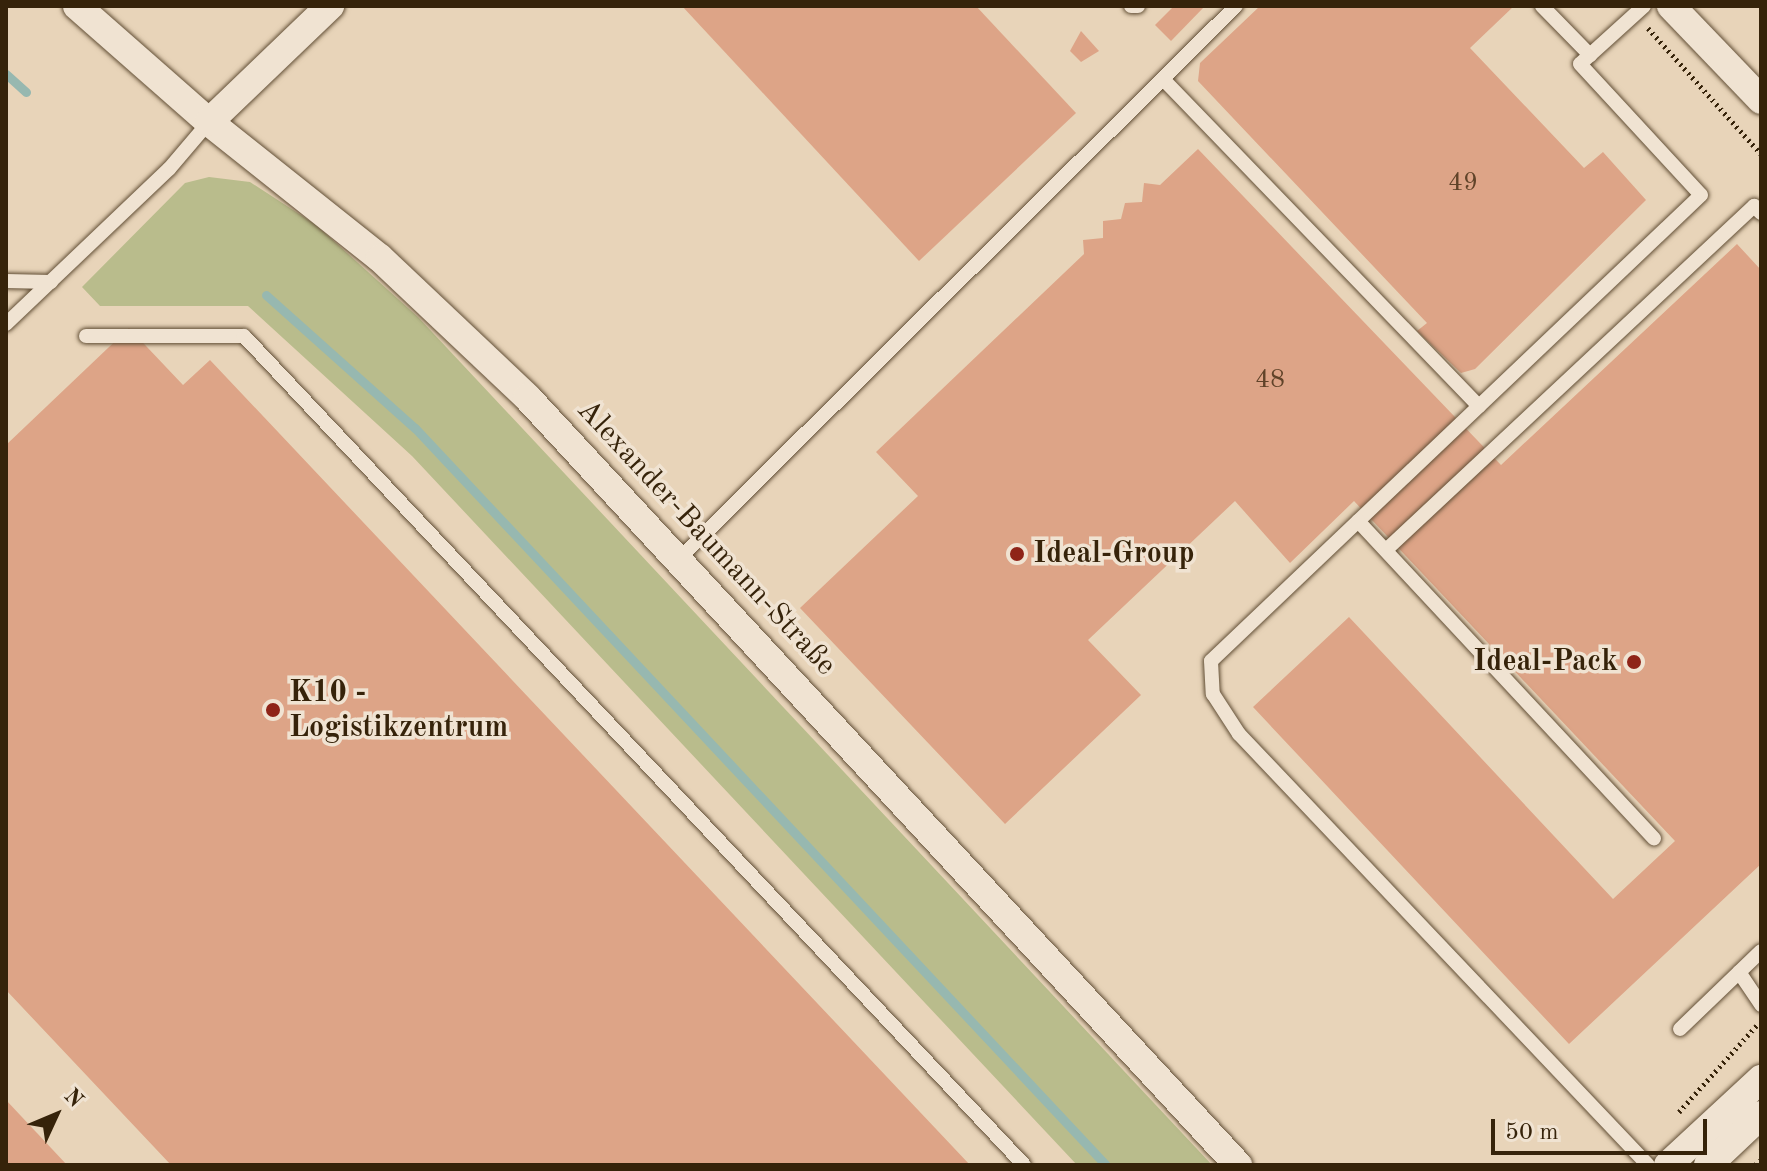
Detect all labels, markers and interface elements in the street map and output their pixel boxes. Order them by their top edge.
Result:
house number: 49 [1448,168,1478,200]
house number: 48 [1255,365,1285,397]
street label: Alexander-Baumann-Straße [569,393,843,683]
place label: Ideal-Group [1033,536,1195,572]
marker: Ideal-Group [1008,545,1026,563]
place label: Ideal-Pack [1473,644,1618,680]
marker: Ideal-Pack [1625,653,1643,671]
place label: K10 - Logistikzentrum [289,675,508,746]
marker: K10 - Logistikzentrum [264,701,282,719]
north arrow [16,1075,96,1155]
text: N [60,1085,87,1112]
scale bar [1495,1103,1711,1153]
text: 50 m [1505,1121,1559,1145]

